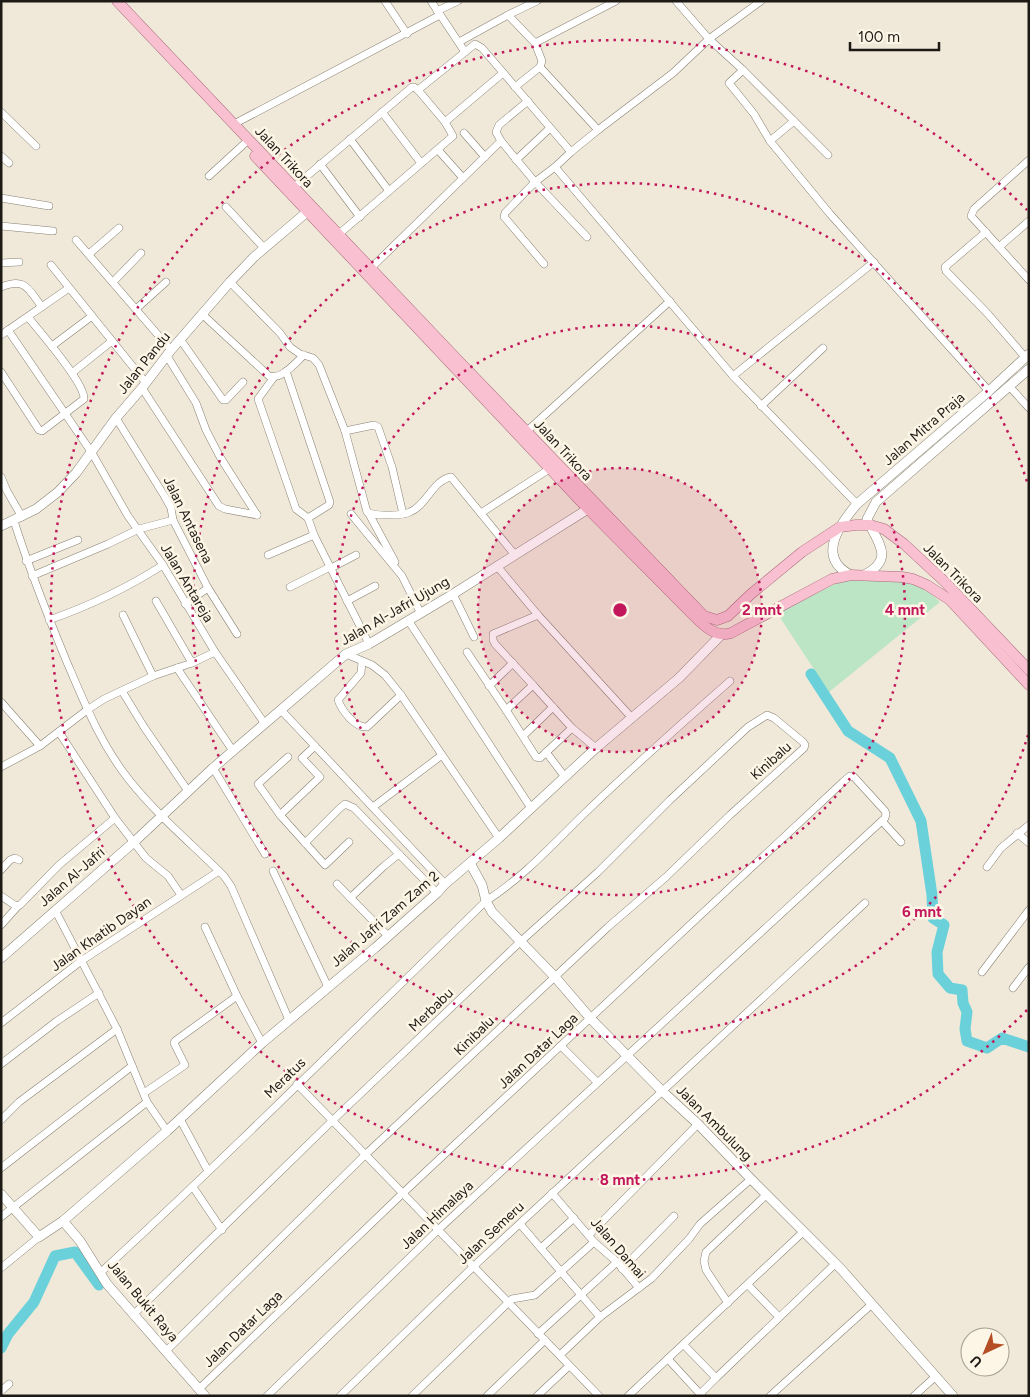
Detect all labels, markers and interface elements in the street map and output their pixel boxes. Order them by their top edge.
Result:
scale bar [850,20,939,52]
text: 100 m [858,28,900,46]
street label: Jalan Trikora [251,123,317,191]
street label: Jalan Pandu [114,329,174,397]
street label: Jalan Mitra Praja [880,389,968,469]
street label: Jalan Trikora [530,416,596,484]
street label: Jalan Antasena [160,474,216,566]
street label: Jalan Trikora [920,540,986,606]
street label: Jalan Antareja [157,541,217,625]
street label: Jalan Al-Jafri Ujung [338,573,452,649]
centre of rings [611,601,629,619]
text: 2 mnt [742,601,782,619]
text: 4 mnt [885,601,925,619]
street label: Kinibalu [747,738,795,784]
street label: Jalan Al-Jafri [36,844,108,910]
street label: Jalan Jafri Zam Zam 2 [328,867,442,971]
street label: Jalan Khatib Dayan [48,893,155,975]
text: 6 mnt [902,903,942,921]
street label: Merbabu [405,985,457,1035]
street label: Jalan Datar Laga [495,1010,581,1092]
street label: Kinibalu [450,1013,498,1059]
street label: Meratus [261,1054,309,1102]
street label: Jalan Ambulung [673,1082,755,1164]
text: 8 mnt [600,1171,640,1189]
street label: Jalan Himalaya [397,1177,477,1253]
street label: Jalan Semeru [454,1198,528,1268]
street label: Jalan Damai [587,1214,649,1282]
street label: Jalan Bukit Raya [104,1257,182,1345]
street label: Jalan Datar Laga [200,1287,286,1371]
north arrow [960,1327,1010,1377]
text: U [967,1351,986,1371]

